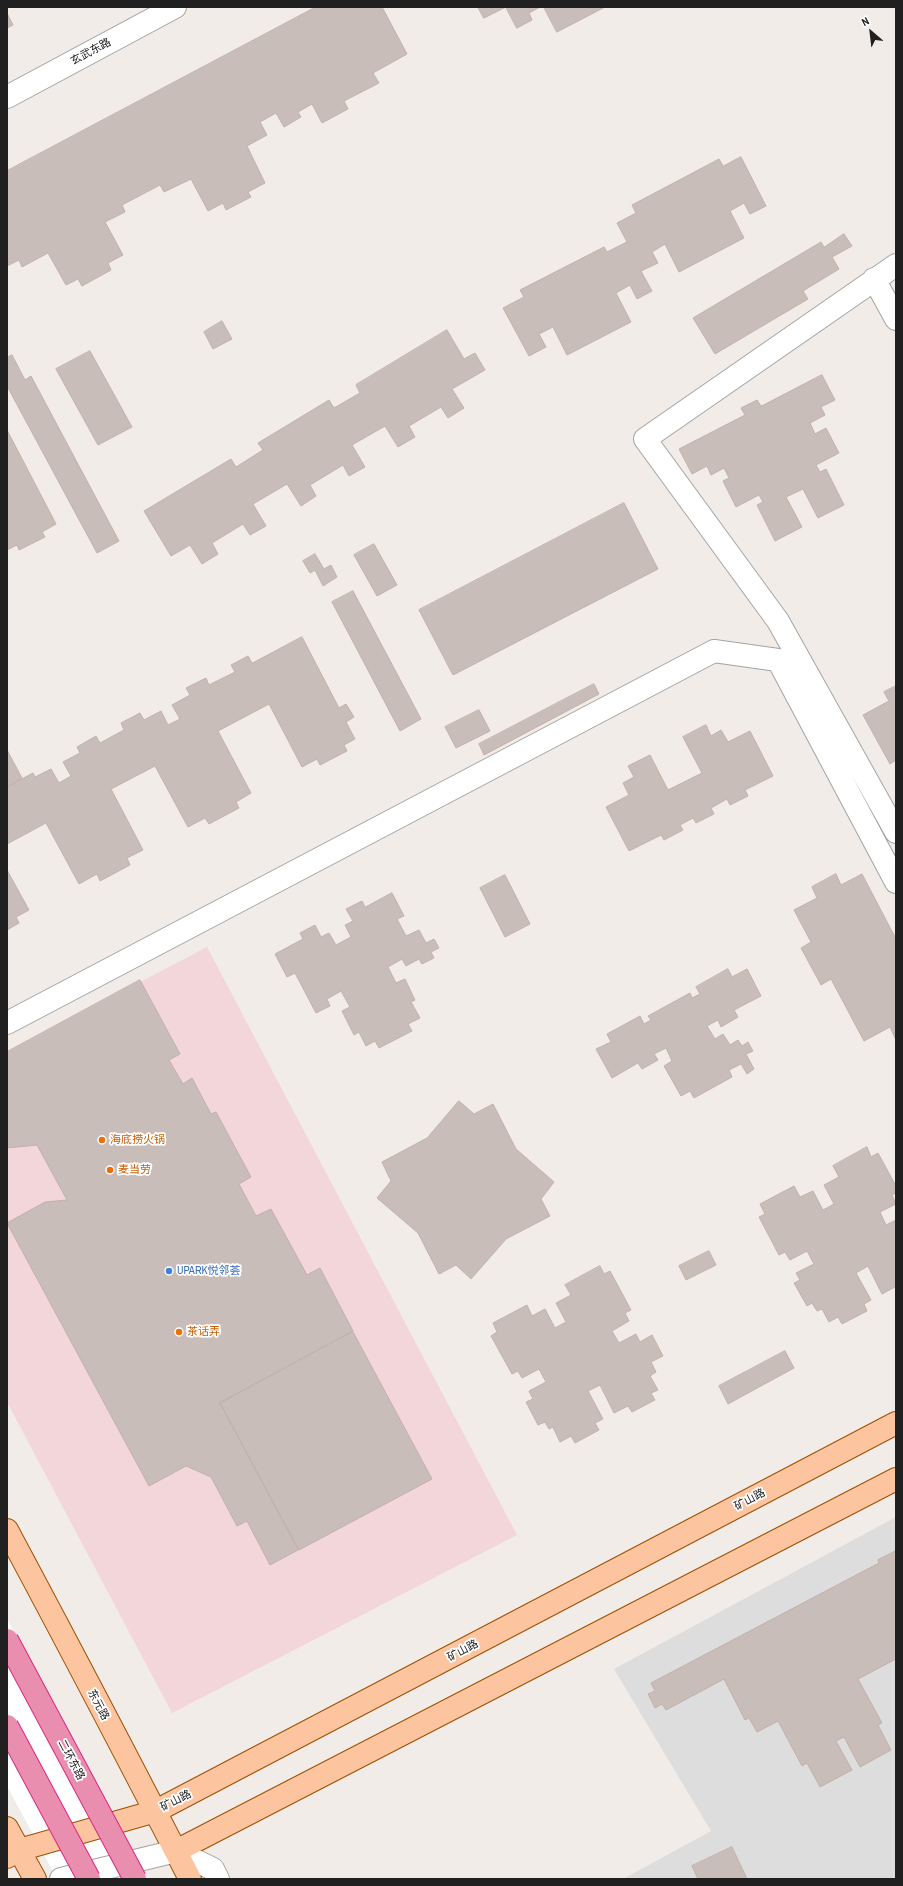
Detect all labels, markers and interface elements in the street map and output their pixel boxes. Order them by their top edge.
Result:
north arrow [851,12,891,52]
text: N [859,14,872,29]
street label: 玄武东路 [68,36,114,68]
place label: 海底捞火锅 [110,1133,165,1147]
marker: 海底捞火锅 [97,1135,107,1145]
place label: 麦当劳 [118,1163,151,1177]
marker: 麦当劳 [105,1165,115,1175]
place label: UPARK悦邻荟 [177,1264,240,1278]
marker: UPARK悦邻荟 [164,1266,174,1276]
place label: 茶话弄 [187,1325,220,1339]
marker: 茶话弄 [174,1327,184,1337]
street label: 矿山路 [732,1486,768,1514]
street label: 矿山路 [445,1637,481,1665]
street label: 东元路 [84,1687,112,1723]
street label: 二环东路 [55,1737,87,1783]
street label: 矿山路 [158,1788,194,1814]

